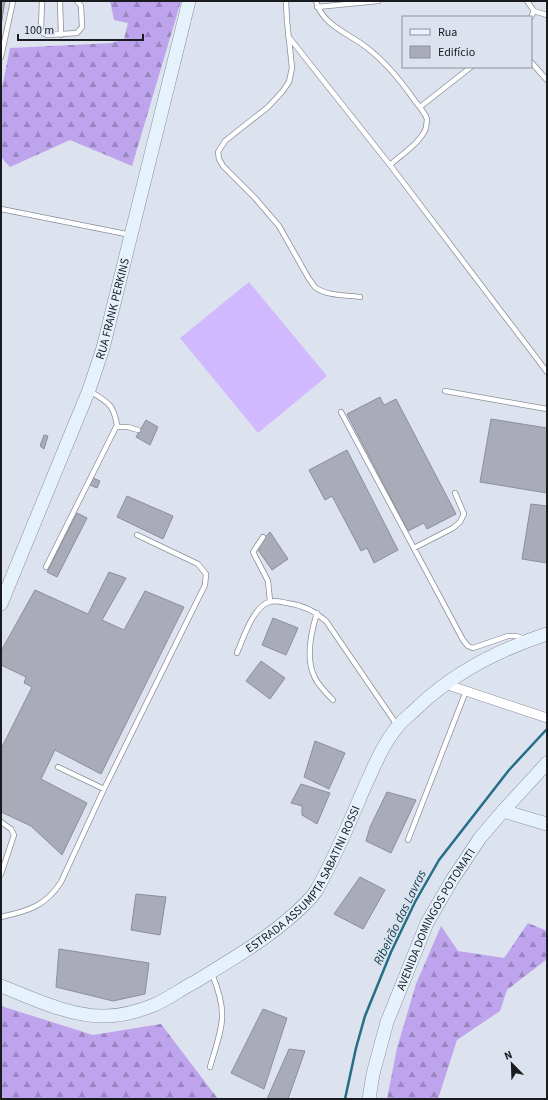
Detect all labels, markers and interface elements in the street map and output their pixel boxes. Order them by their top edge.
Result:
scale bar [18,16,143,42]
legend [402,16,532,68]
text: 100 m [24,22,54,39]
text: Rua [438,24,457,41]
text: Edifício [438,44,475,61]
street label: RUA FRANK PERKINS [92,256,134,362]
street label: ESTRADA ASSUMPTA SABATINI ROSSI [242,803,365,957]
street label: AVENIDA DOMINGOS POTOMATI [393,845,480,993]
water label: Ribeirão das Lavras [369,867,431,968]
north arrow [492,1044,532,1084]
text: N [502,1047,515,1064]

